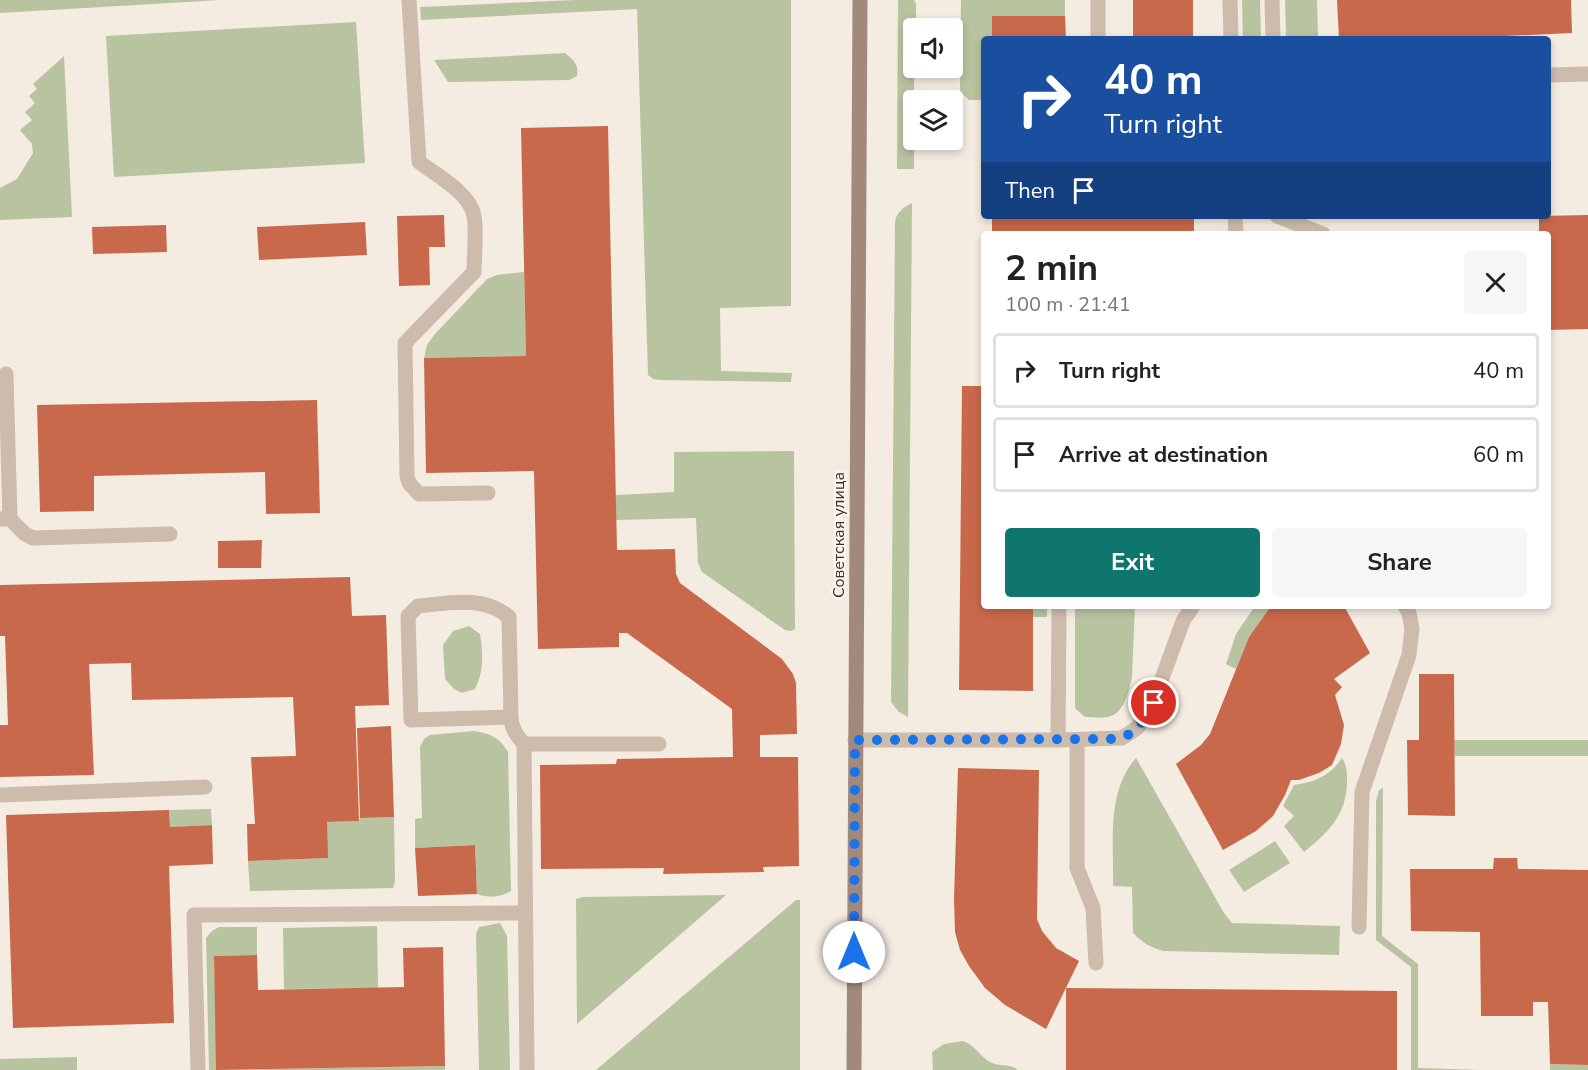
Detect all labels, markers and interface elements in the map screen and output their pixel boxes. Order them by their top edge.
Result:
map controls [903,18,963,150]
button: sound [903,18,963,78]
text: 40 m [1104,52,1203,109]
icon: right [1005,60,1083,138]
button: layers [903,90,963,150]
text: Turn right [1104,106,1222,143]
icon: arrive [1067,174,1100,207]
text: Then [1005,176,1055,206]
text: 2 min [1005,244,1098,293]
button: close [1464,251,1527,314]
text: 100 m · 21:41 [1005,291,1131,318]
icon: right [1008,354,1041,387]
text: Turn right [1059,356,1160,386]
text: 40 m [1473,356,1524,386]
icon: arrive [1008,438,1041,471]
text: Arrive at destination [1059,440,1268,470]
text: 60 m [1473,440,1524,470]
street label: Советская улица [828,472,850,598]
button: Exit [1005,528,1260,597]
button: Share [1272,528,1527,597]
pin [1128,677,1179,728]
icon: arrive [1137,686,1170,719]
position arrow [822,920,886,984]

